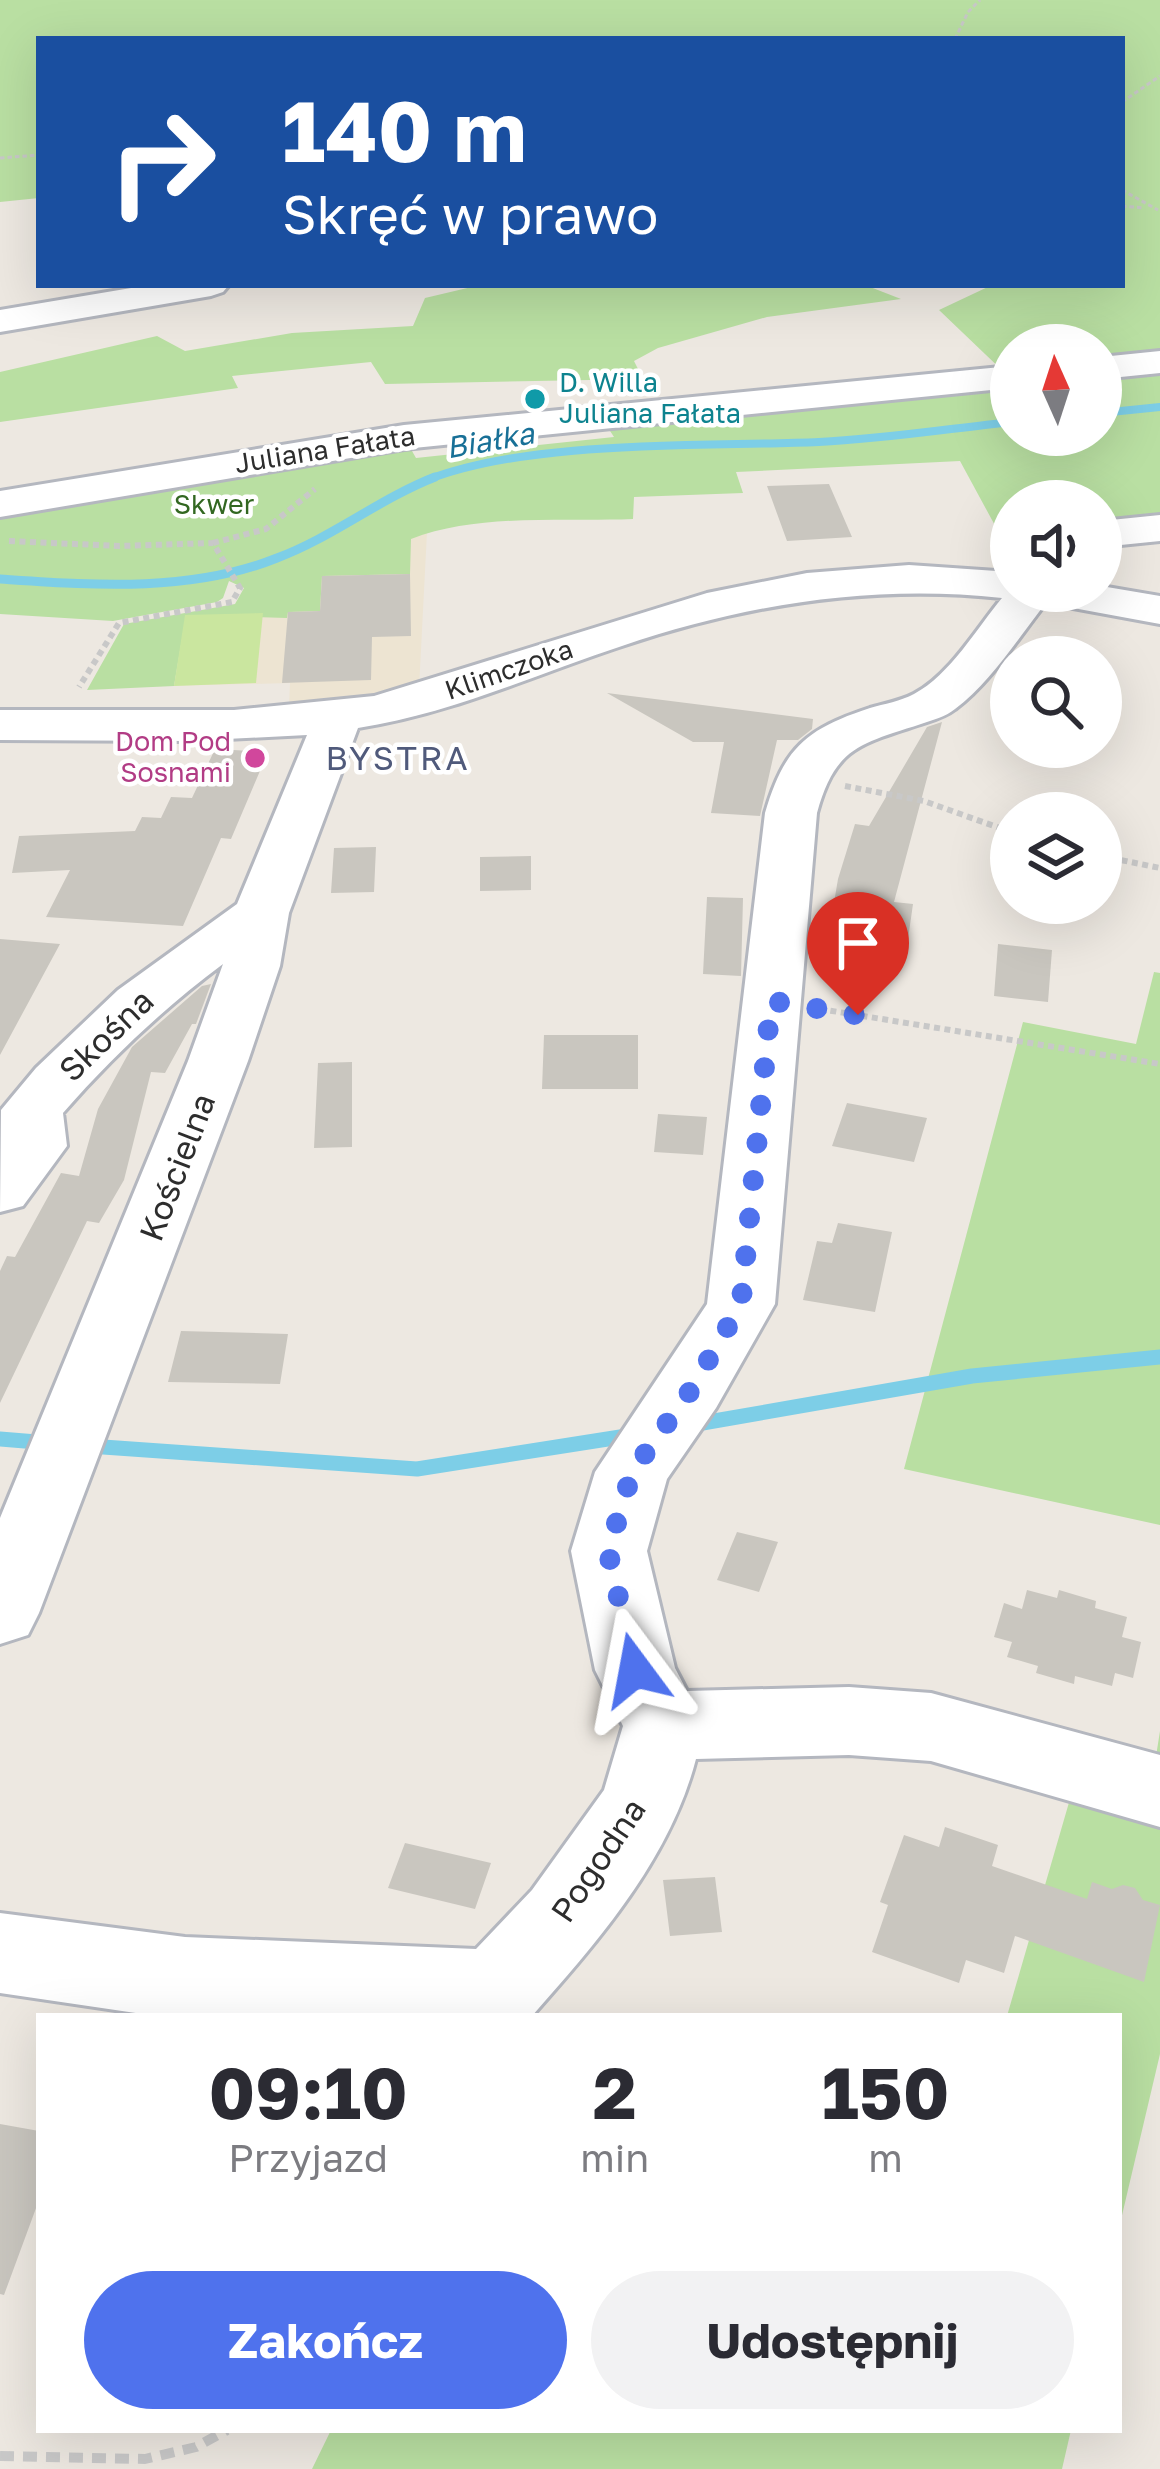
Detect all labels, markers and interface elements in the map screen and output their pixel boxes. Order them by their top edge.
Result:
text: 140 m [282,80,527,180]
icon: right [84,84,240,240]
text: Skręć w prawo [282,181,658,246]
north arrow [990,324,1122,456]
map controls [990,324,1122,924]
place label: D. Willa Juliana Fałata [559,366,741,429]
marker: D. Willa Juliana Fałata [522,386,548,412]
water label: Białka [443,414,538,465]
street label: Juliana Fałata [232,419,417,479]
button: sound [990,480,1122,612]
park label: Skwer [174,488,254,520]
street label: Klimczoka [441,632,577,706]
button: search [990,636,1122,768]
place label: Dom Pod Sosnami [115,725,231,788]
district label: BYSTRA [325,738,471,777]
marker: Dom Pod Sosnami [242,745,268,771]
button: layers [990,792,1122,924]
pin [807,892,909,1015]
icon: arrive [825,910,891,976]
street label: Skośna [51,981,161,1089]
street label: Kościelna [131,1088,222,1246]
position arrow [572,1607,698,1733]
street label: Pogodna [542,1791,653,1929]
text: 09:10 [208,2048,408,2135]
text: 2 [593,2048,637,2135]
text: 150 [822,2048,950,2135]
text: Przyjazd [228,2134,388,2181]
text: min [580,2134,649,2181]
text: m [868,2134,903,2181]
button: Zakończ [84,2271,567,2409]
button: Udostępnij [591,2271,1074,2409]

